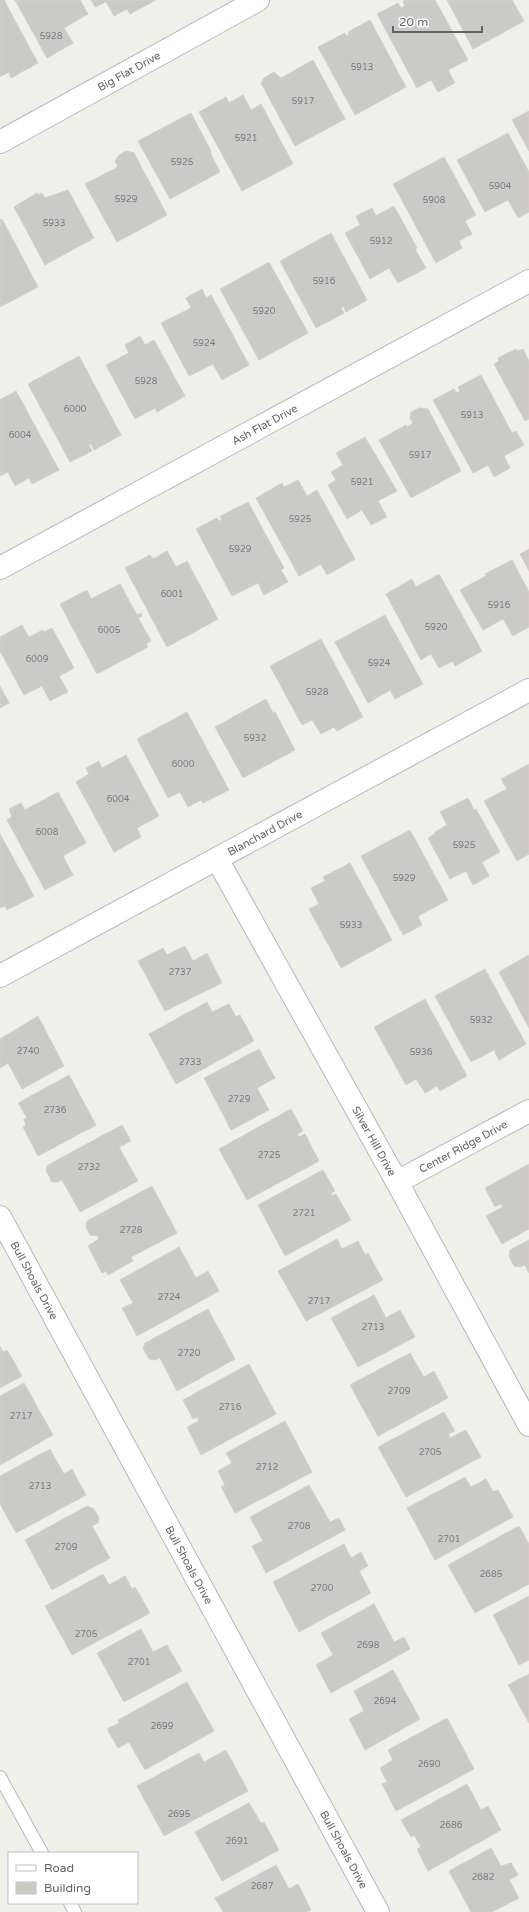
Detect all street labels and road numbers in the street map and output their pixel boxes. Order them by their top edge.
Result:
street label: Big Flat Drive [95,49,162,94]
street label: Ash Flat Drive [230,401,300,448]
street label: Blanchard Drive [225,807,304,858]
street label: Silver Hill Drive [350,1104,399,1178]
street label: Center Ridge Drive [417,1117,510,1176]
street label: Bull Shoals Drive [8,1239,61,1322]
street label: Bull Shoals Drive [163,1524,216,1606]
street label: Bull Shoals Drive [318,1808,370,1891]

